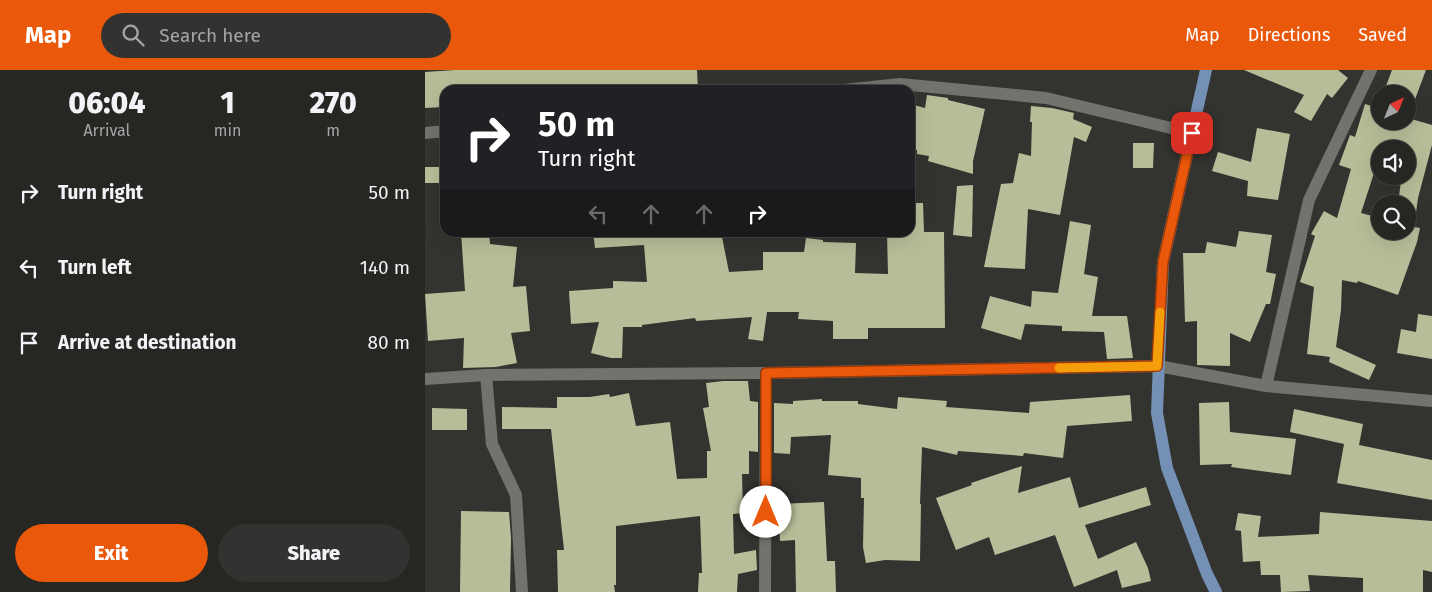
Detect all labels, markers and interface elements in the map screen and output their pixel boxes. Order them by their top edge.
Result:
search box [101,13,451,58]
text: Map [25,21,71,49]
icon: search [119,21,147,49]
text: Search here [159,24,261,47]
text: Map [1185,24,1220,46]
text: Directions [1248,24,1330,46]
text: Saved [1358,24,1407,46]
text: 06:04 [68,85,146,121]
text: 1 [220,85,235,121]
text: 270 [310,85,357,121]
north arrow [1371,85,1416,130]
map controls [1371,85,1416,240]
text: 50 m [538,103,615,145]
icon: right [455,105,520,170]
pin [1171,112,1213,154]
icon: arrive [1178,119,1206,147]
text: Arrival [83,121,130,140]
text: min [214,121,241,140]
text: m [326,121,340,140]
button: sound [1371,140,1416,185]
text: Turn right [538,145,635,172]
icon: right [15,179,43,207]
text: Turn right [58,181,143,204]
text: 50 m [369,181,410,204]
button: search [1371,195,1416,240]
icon: left [584,200,612,228]
icon: ahead [637,200,665,228]
icon: ahead [690,200,718,228]
icon: right [743,200,771,228]
icon: left [15,254,43,282]
text: Turn left [58,256,132,279]
text: 140 m [360,256,410,279]
icon: arrive [15,329,43,357]
text: Arrive at destination [58,331,237,354]
text: 80 m [368,331,410,354]
position arrow [739,485,791,537]
button: Exit [15,524,208,582]
button: Share [218,524,410,582]

